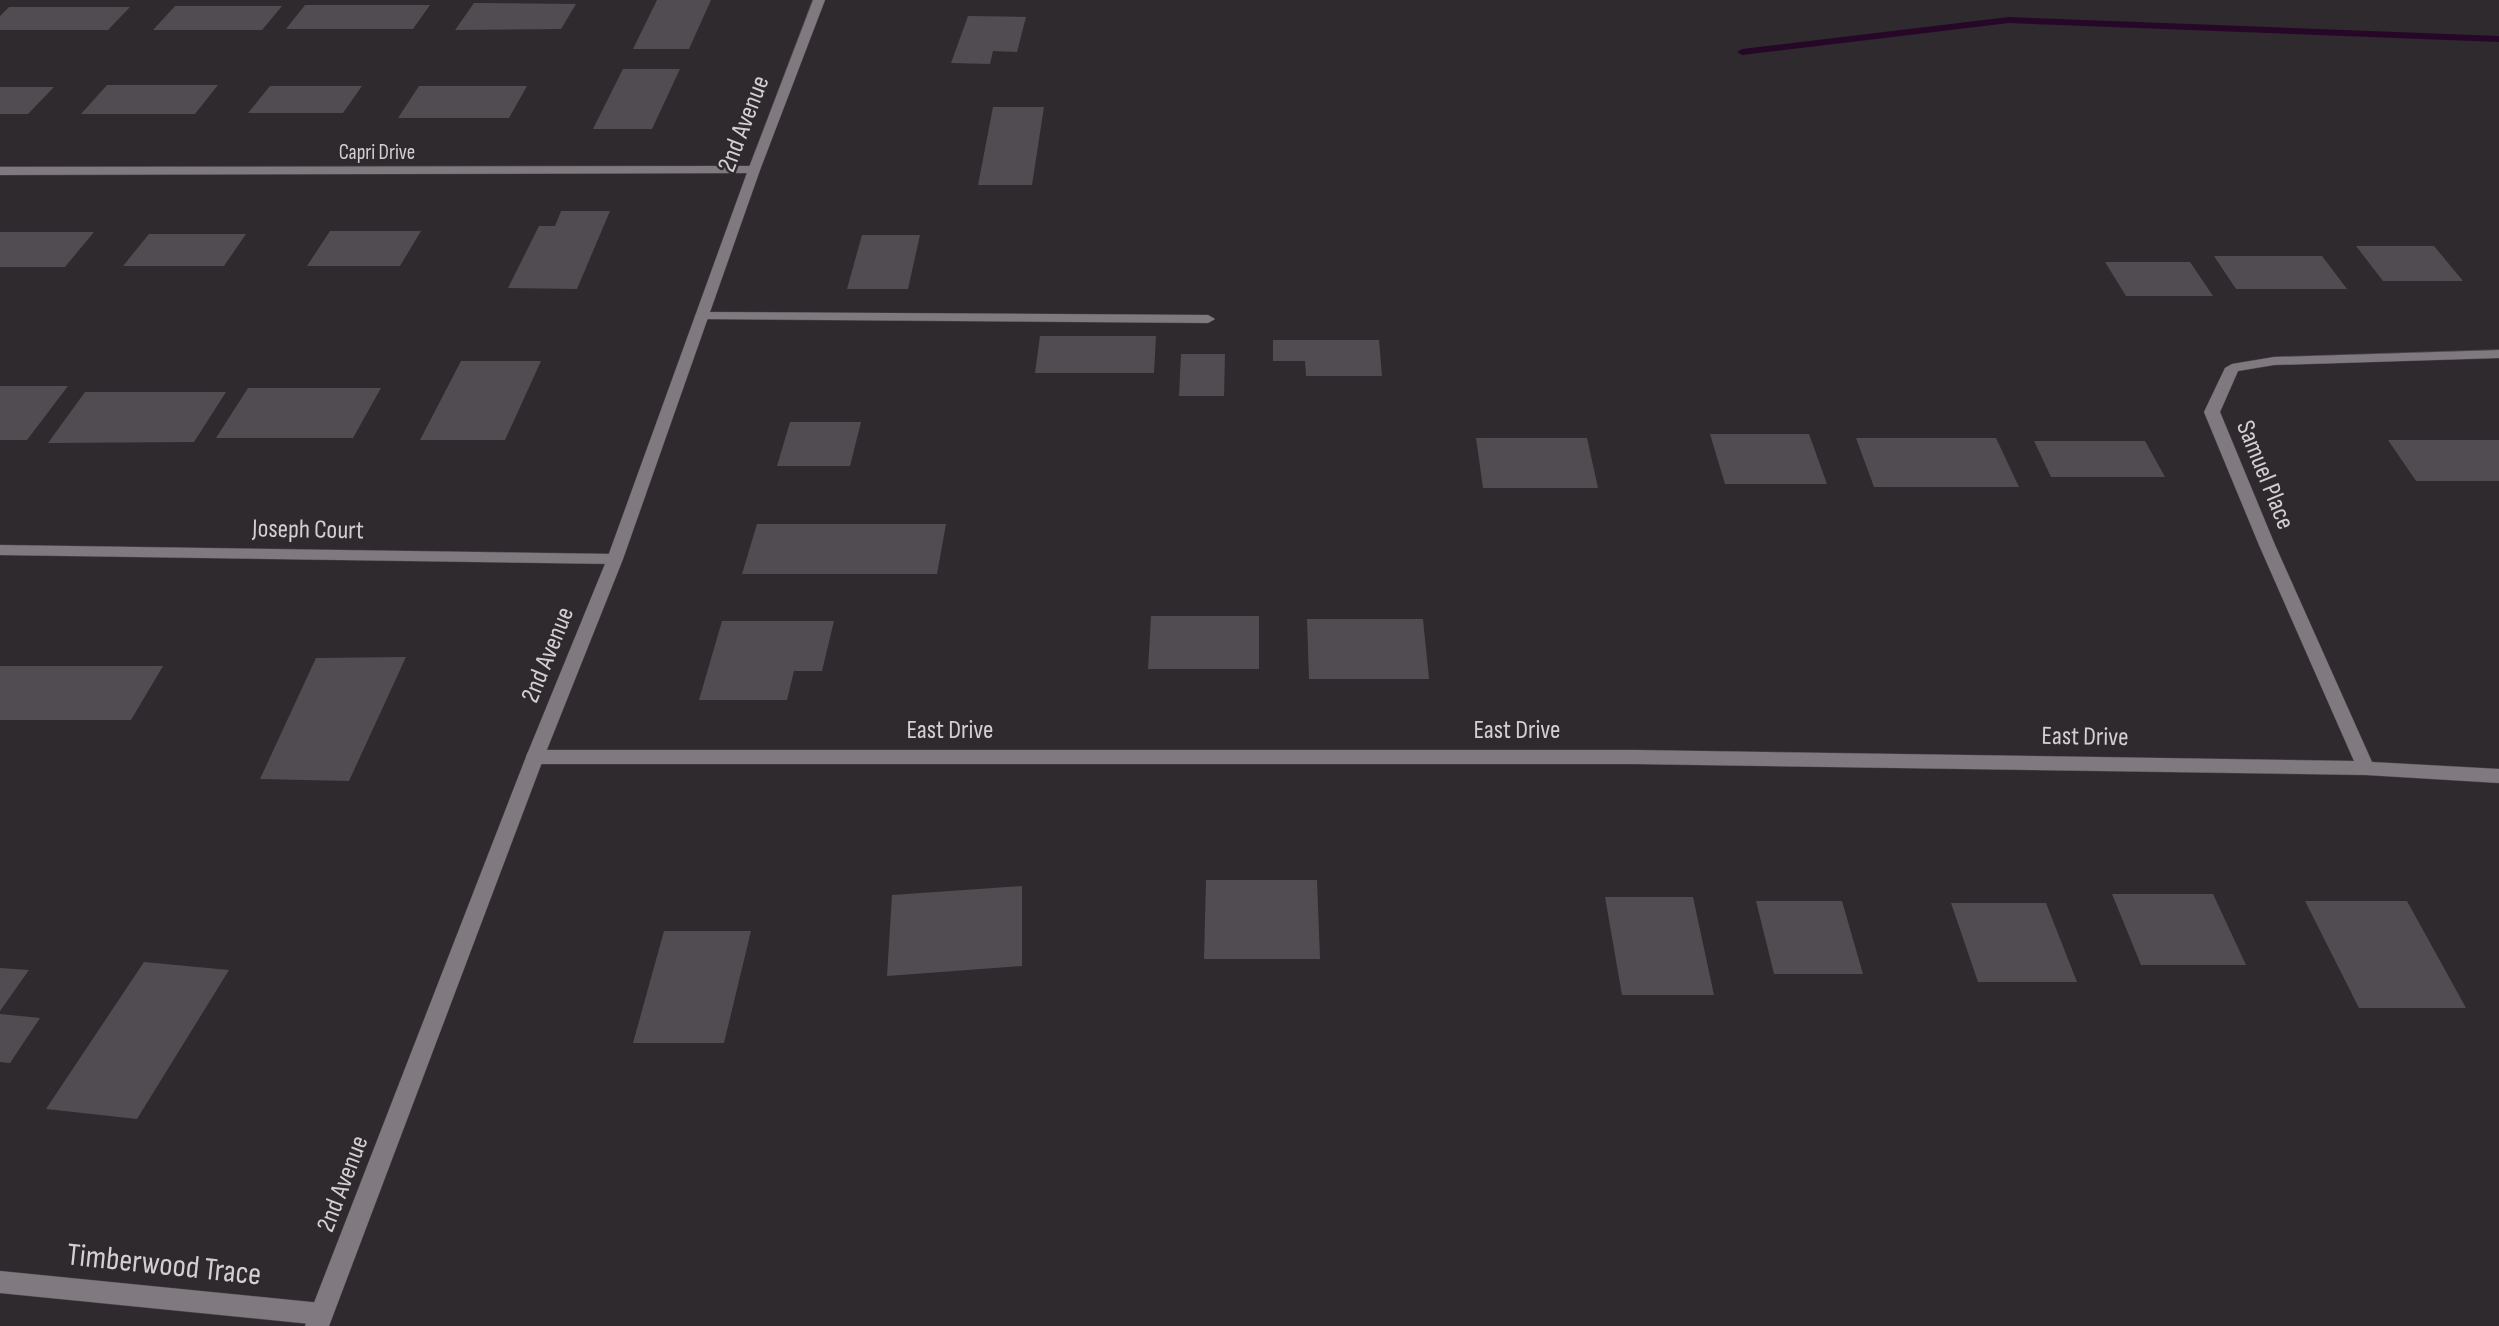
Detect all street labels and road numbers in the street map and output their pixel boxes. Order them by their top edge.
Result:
street label: 2nd Avenue [712,72,776,176]
street label: Capri Drive [339,140,415,165]
street label: Samuel Place [2229,416,2301,534]
street label: Joseph Court [251,514,364,546]
street label: 2nd Avenue [515,603,581,707]
street label: East Drive [906,715,994,746]
street label: East Drive [1473,715,1561,746]
street label: East Drive [2041,721,2129,753]
street label: 2nd Avenue [311,1132,375,1236]
street label: Timberwood Trace [65,1235,263,1295]

